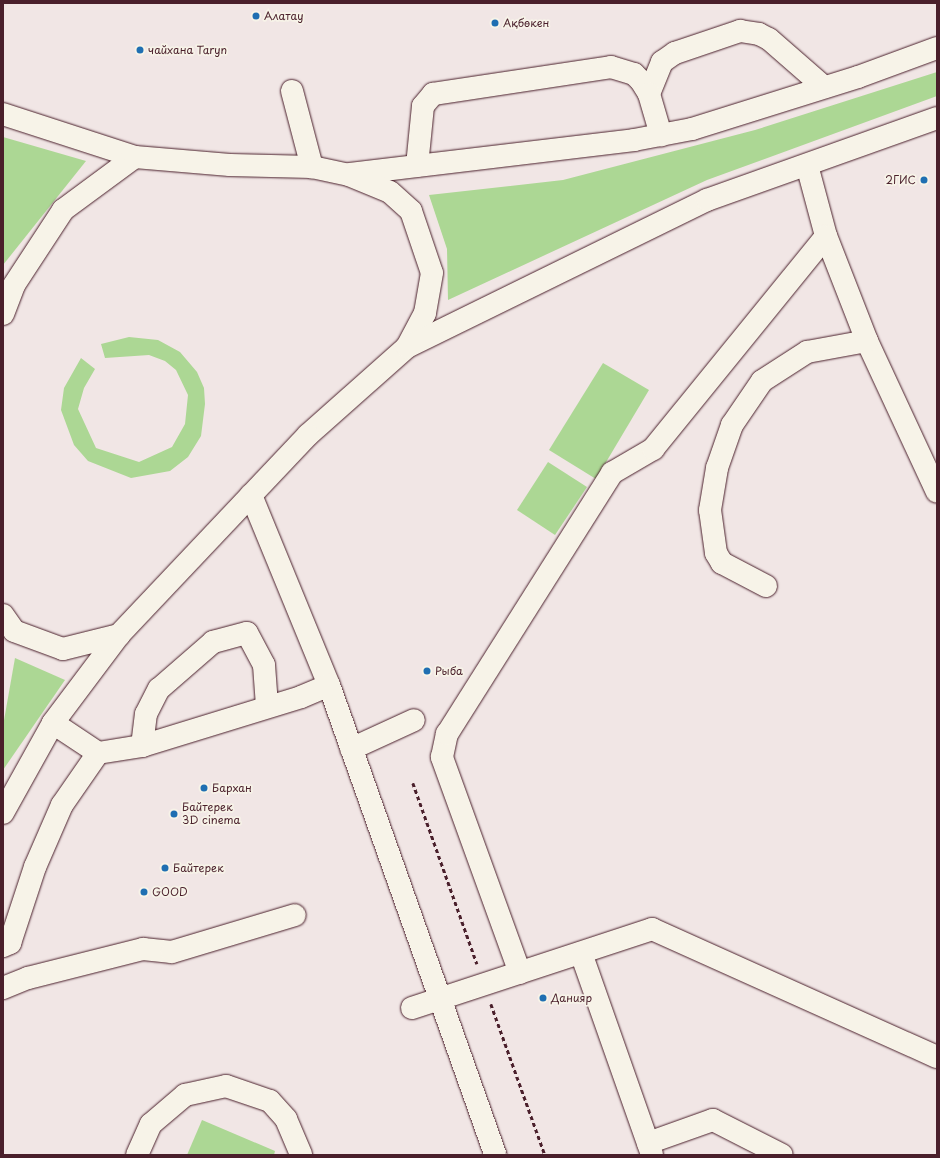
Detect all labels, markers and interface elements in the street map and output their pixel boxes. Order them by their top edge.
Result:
place label: Алатау [264,9,303,23]
marker: Алатау [251,11,261,21]
place label: Ақбөкен [503,16,549,30]
marker: Ақбөкен [490,18,500,28]
place label: чайхана Taryn [148,43,228,57]
marker: чайхана Taryn [135,45,145,55]
place label: 2ГИС [885,173,916,187]
marker: 2ГИС [919,175,929,185]
place label: Рыба [435,664,463,678]
marker: Рыба [422,666,432,676]
place label: Бархан [212,781,252,795]
marker: Бархан [199,783,209,793]
place label: Байтерек 3D cinema [182,801,240,827]
marker: Байтерек 3D cinema [169,809,179,819]
place label: Байтерек [173,861,224,875]
marker: Байтерек [160,863,170,873]
place label: GOOD [152,885,188,899]
marker: GOOD [139,887,149,897]
place label: Данияр [551,991,592,1005]
marker: Данияр [538,993,548,1003]

